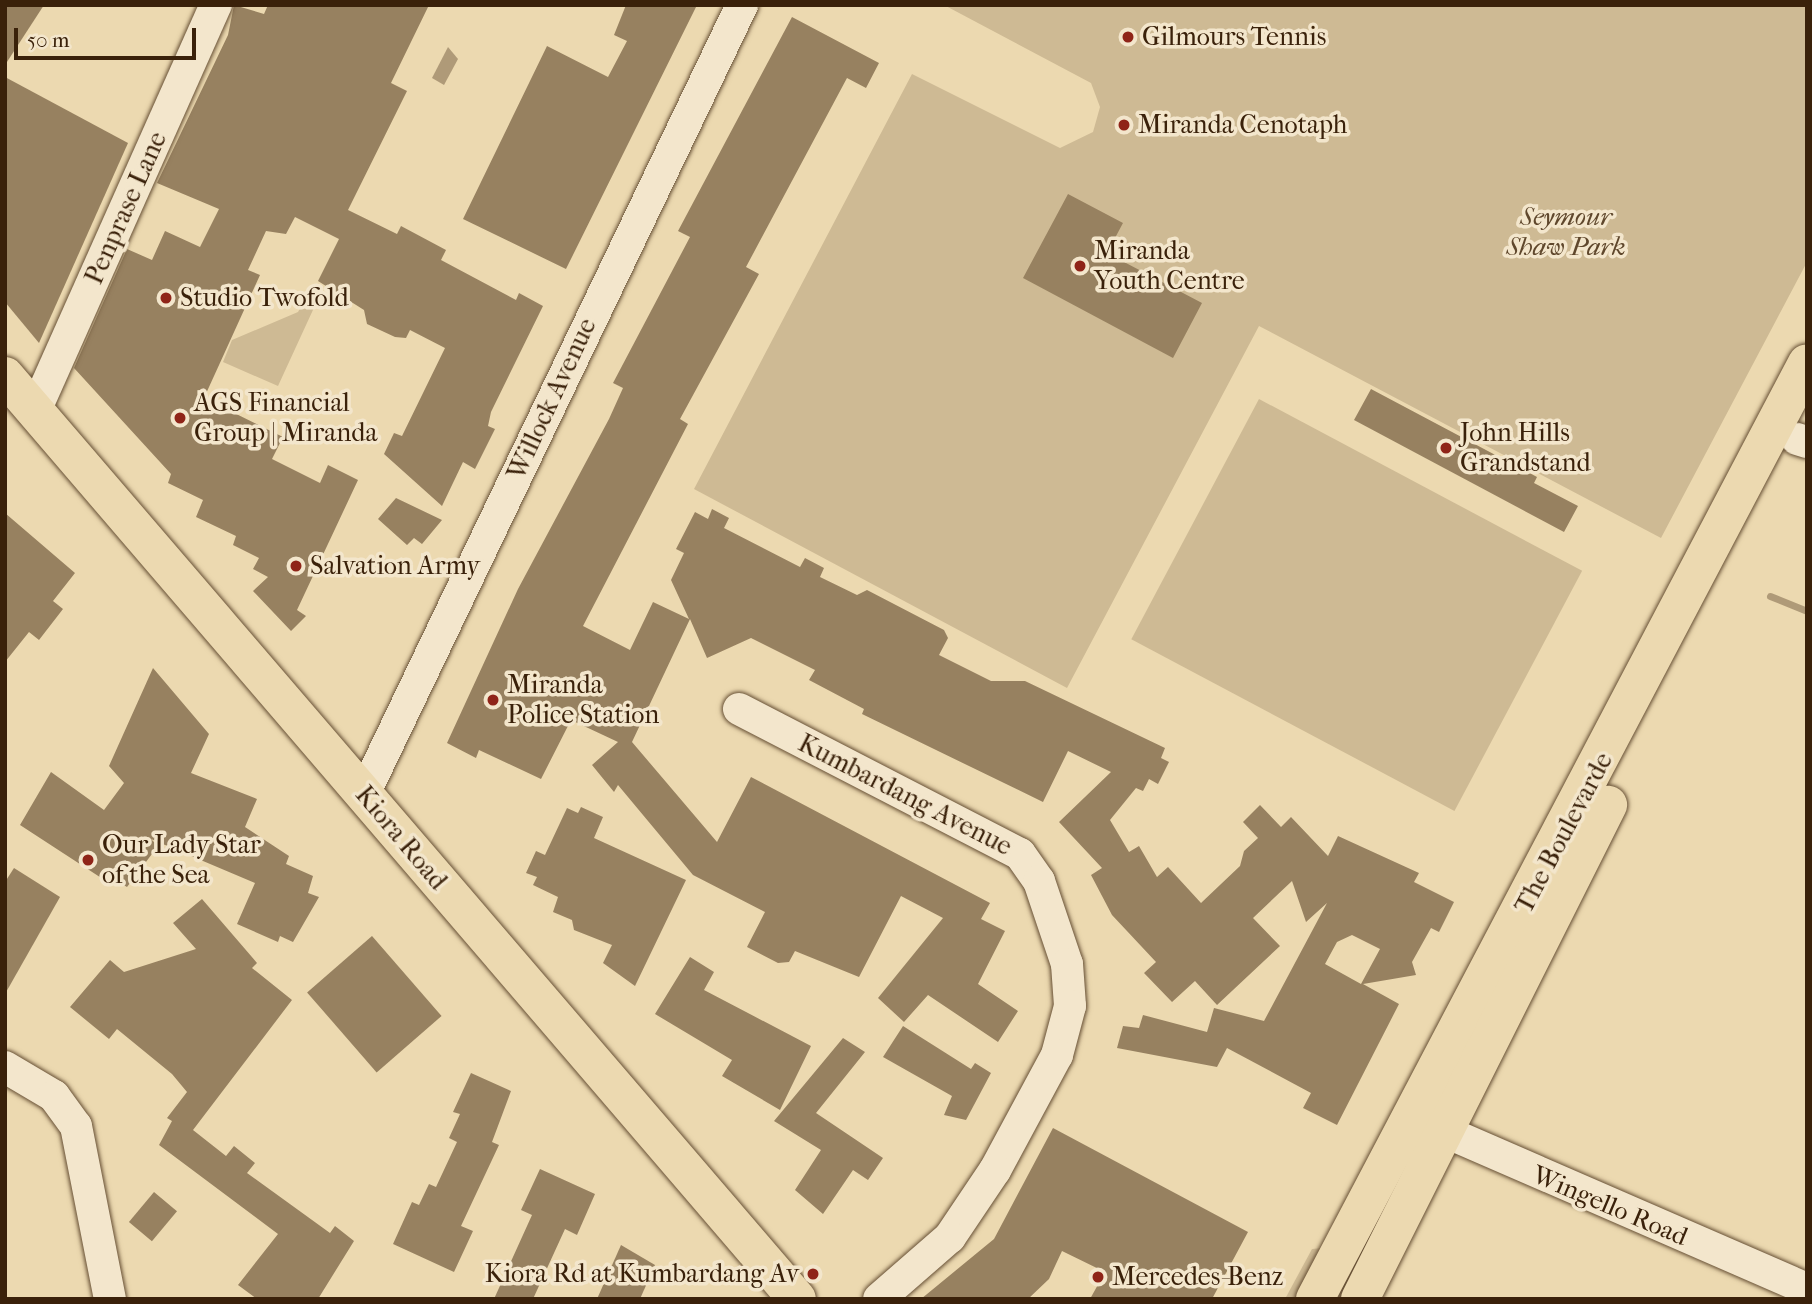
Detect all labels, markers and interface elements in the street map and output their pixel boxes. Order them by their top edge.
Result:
scale bar [18,14,200,58]
place label: Gilmours Tennis [1142,21,1326,53]
text: 50 m [27,28,70,52]
marker: Gilmours Tennis [1120,29,1136,45]
place label: Miranda Cenotaph [1138,109,1347,141]
marker: Miranda Cenotaph [1116,117,1132,133]
street label: Penprase Lane [78,127,174,289]
park label: Seymour Shaw Park [1506,201,1626,262]
place label: Miranda Youth Centre [1094,235,1245,296]
marker: Miranda Youth Centre [1072,258,1088,274]
place label: Studio Twofold [180,282,349,314]
marker: Studio Twofold [158,290,174,306]
street label: Willock Avenue [501,313,603,485]
place label: AGS Financial Group | Miranda [194,387,377,448]
marker: AGS Financial Group | Miranda [172,410,188,426]
place label: John Hills Grandstand [1460,417,1591,478]
marker: John Hills Grandstand [1438,440,1454,456]
place label: Salvation Army [310,550,480,582]
marker: Salvation Army [288,558,304,574]
place label: Miranda Police Station [507,669,659,730]
marker: Miranda Police Station [485,692,501,708]
street label: Kumbardang Avenue [793,728,1017,862]
street label: The Boulevarde [1509,747,1619,919]
street label: Kiora Road [349,780,453,896]
place label: Our Lady Star of the Sea [102,829,261,890]
marker: Our Lady Star of the Sea [80,852,96,868]
street label: Wingello Road [1528,1159,1692,1253]
place label: Kiora Rd at Kumbardang Av [485,1258,799,1290]
place label: Mercedes-Benz [1112,1261,1283,1293]
marker: Kiora Rd at Kumbardang Av [805,1266,821,1282]
marker: Mercedes-Benz [1090,1269,1106,1285]

